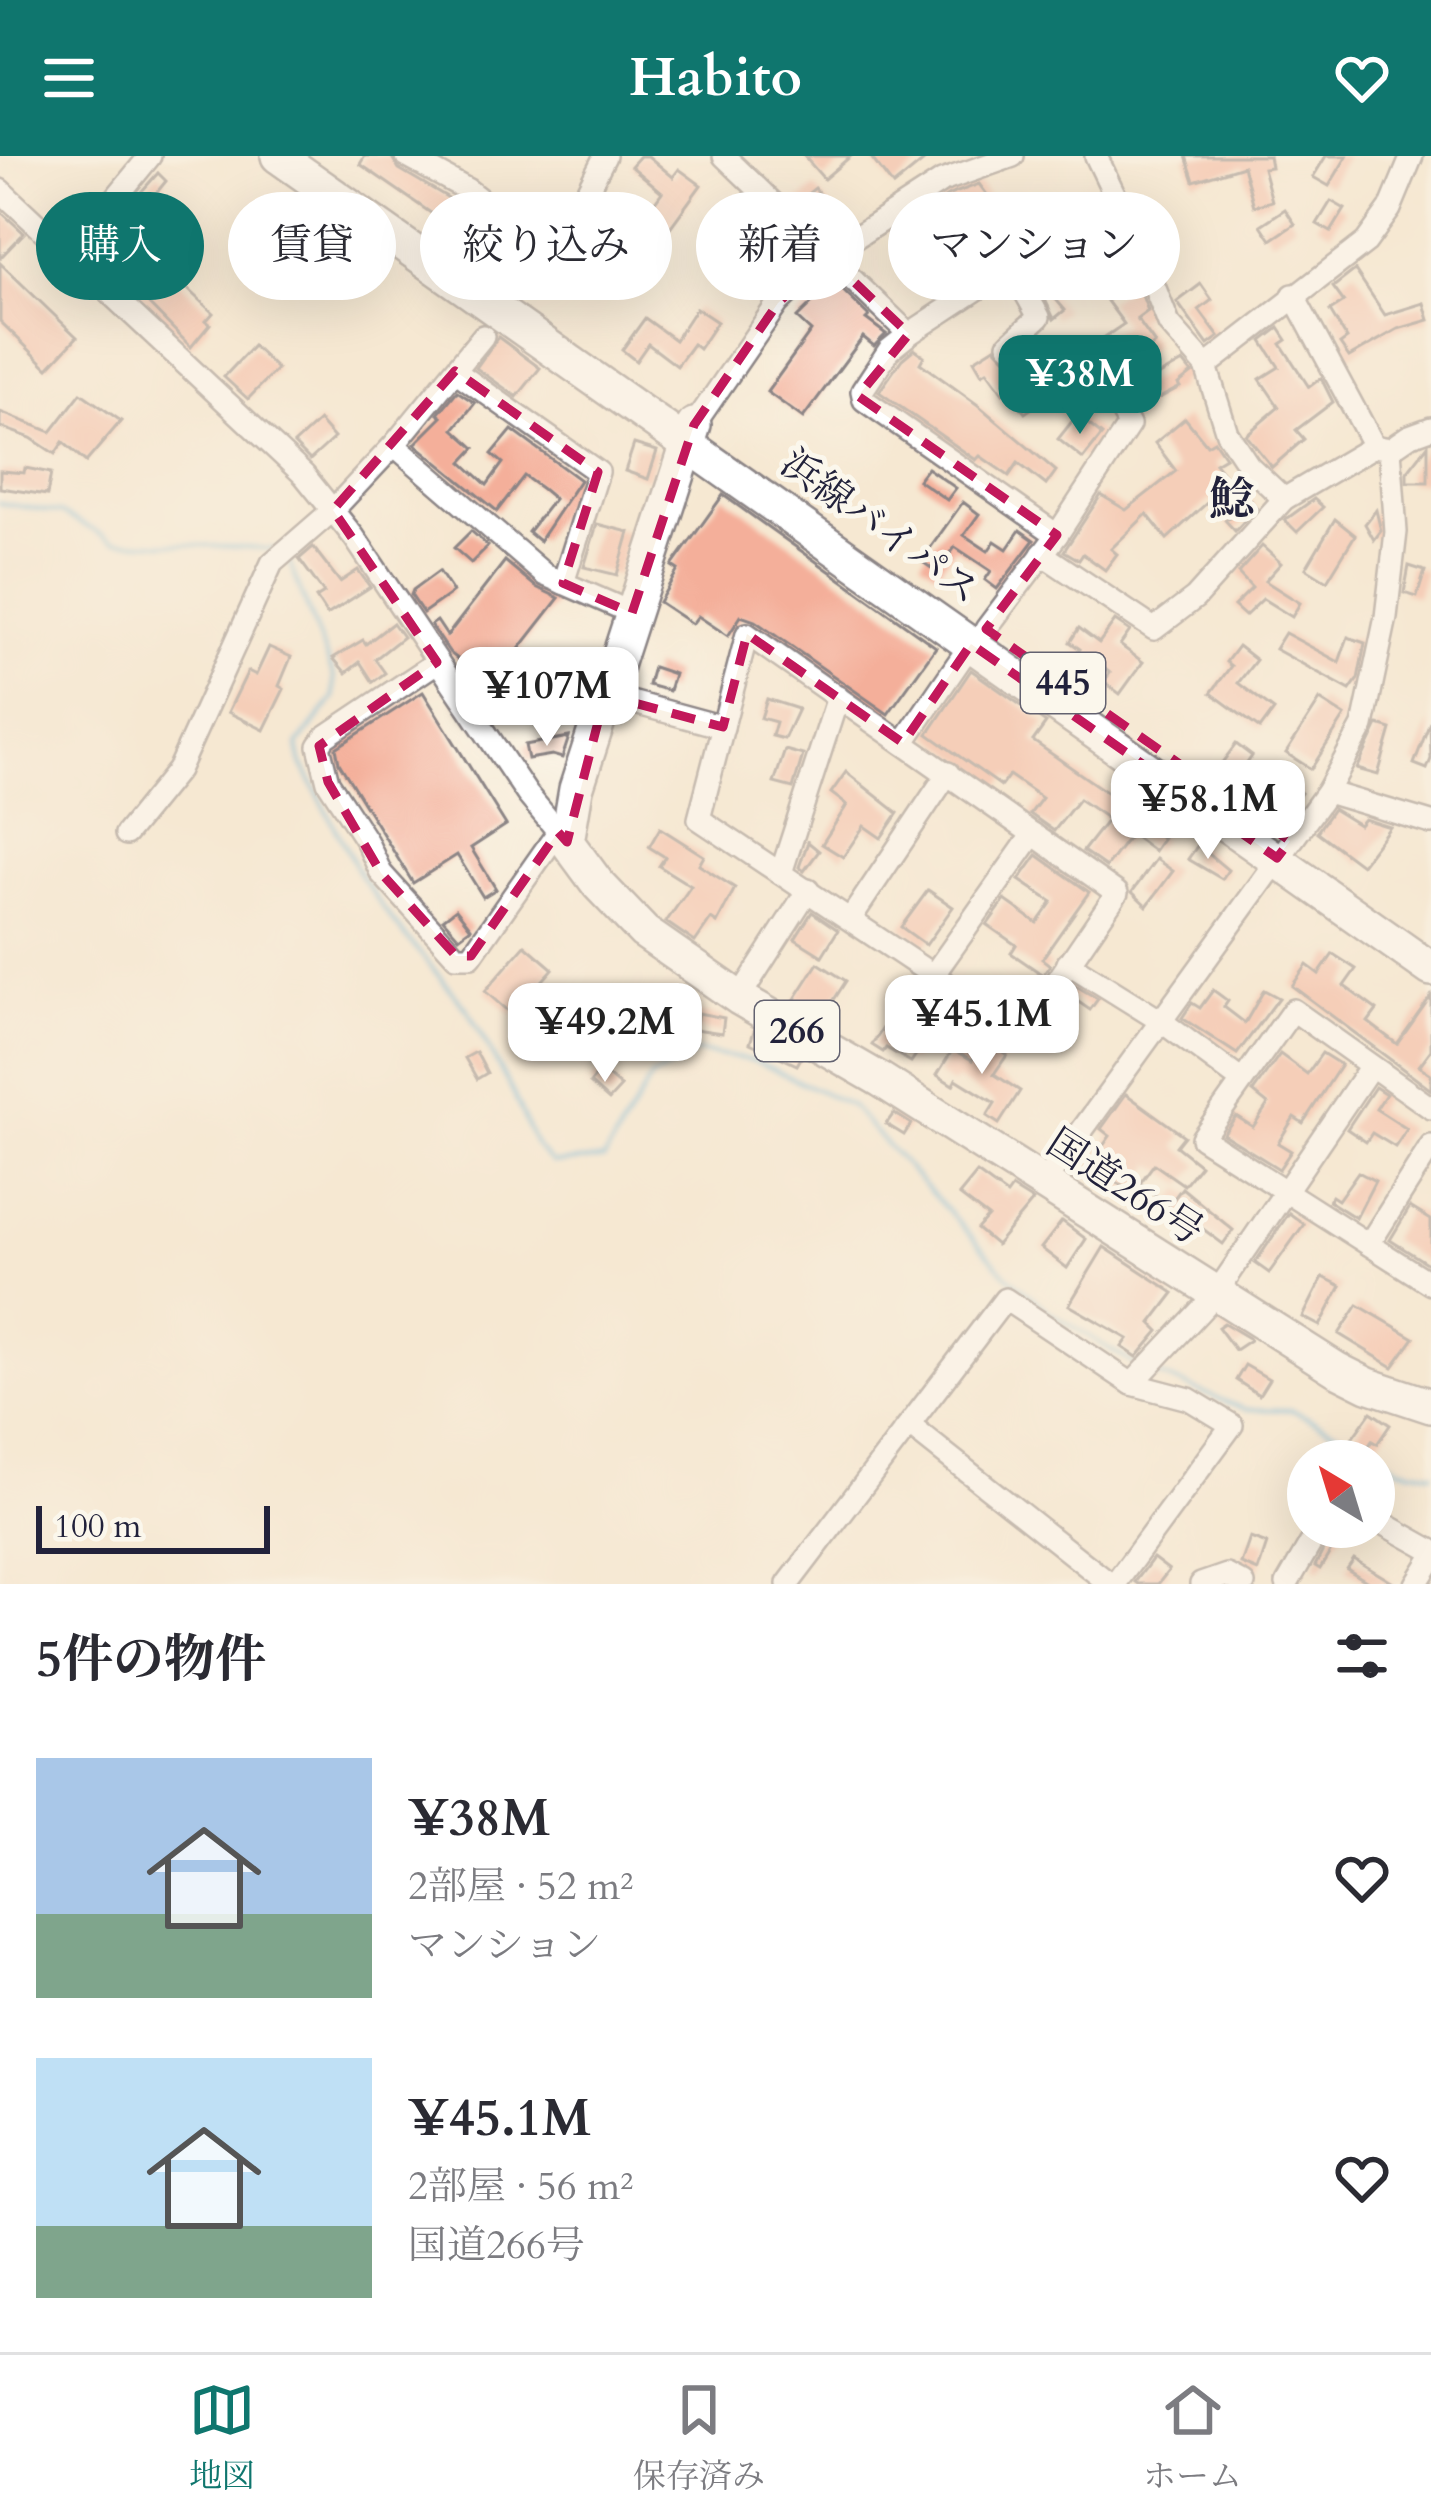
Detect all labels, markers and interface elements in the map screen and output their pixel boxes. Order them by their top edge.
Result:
text: Habito [629,42,802,115]
icon: menu [36,45,102,111]
icon: heart [1329,45,1395,111]
chip: 購入 [36,192,204,300]
chip: 賃貸 [228,192,396,300]
chip: 絞り込み [420,192,672,300]
chip: 新着 [696,192,864,300]
chip: マンション [888,192,1180,300]
pin: ¥38M [1009,335,1151,437]
text: ¥38M [1026,347,1134,400]
street label: 浜線バイパス [770,437,990,617]
district label: 鯰 [1209,469,1255,530]
pin: ¥107M [463,647,631,749]
road number: 445 [1021,653,1105,713]
text: ¥107M [483,659,611,712]
pin: ¥58.1M [1110,760,1306,862]
text: ¥58.1M [1138,772,1278,825]
pin: ¥45.1M [884,975,1080,1077]
pin: ¥49.2M [507,983,703,1085]
text: ¥45.1M [912,987,1052,1040]
text: ¥49.2M [535,995,675,1048]
road number: 266 [755,1001,839,1061]
street label: 国道266号 [1036,1117,1214,1257]
north arrow [1287,1440,1395,1548]
map controls [1287,1440,1395,1548]
scale bar [36,1500,270,1553]
text: 100 m [54,1504,141,1549]
icon: filters [1329,1623,1395,1689]
text: 5件の物件 [36,1625,266,1695]
text: ¥38M [408,1784,550,1854]
icon: home [132,1806,276,1950]
icon: heart [1329,1845,1395,1911]
text: 2部屋 · 52 m² [408,1860,633,1913]
text: マンション [408,1919,601,1972]
text: ¥45.1M [408,2084,591,2154]
icon: home [132,2106,276,2250]
icon: heart [1329,2145,1395,2211]
text: 2部屋 · 56 m² [408,2160,633,2213]
text: 国道266号 [408,2219,585,2272]
tab: 地図 [189,2377,255,2499]
tab: 保存済み [633,2377,765,2499]
tab: ホーム [1143,2377,1242,2499]

